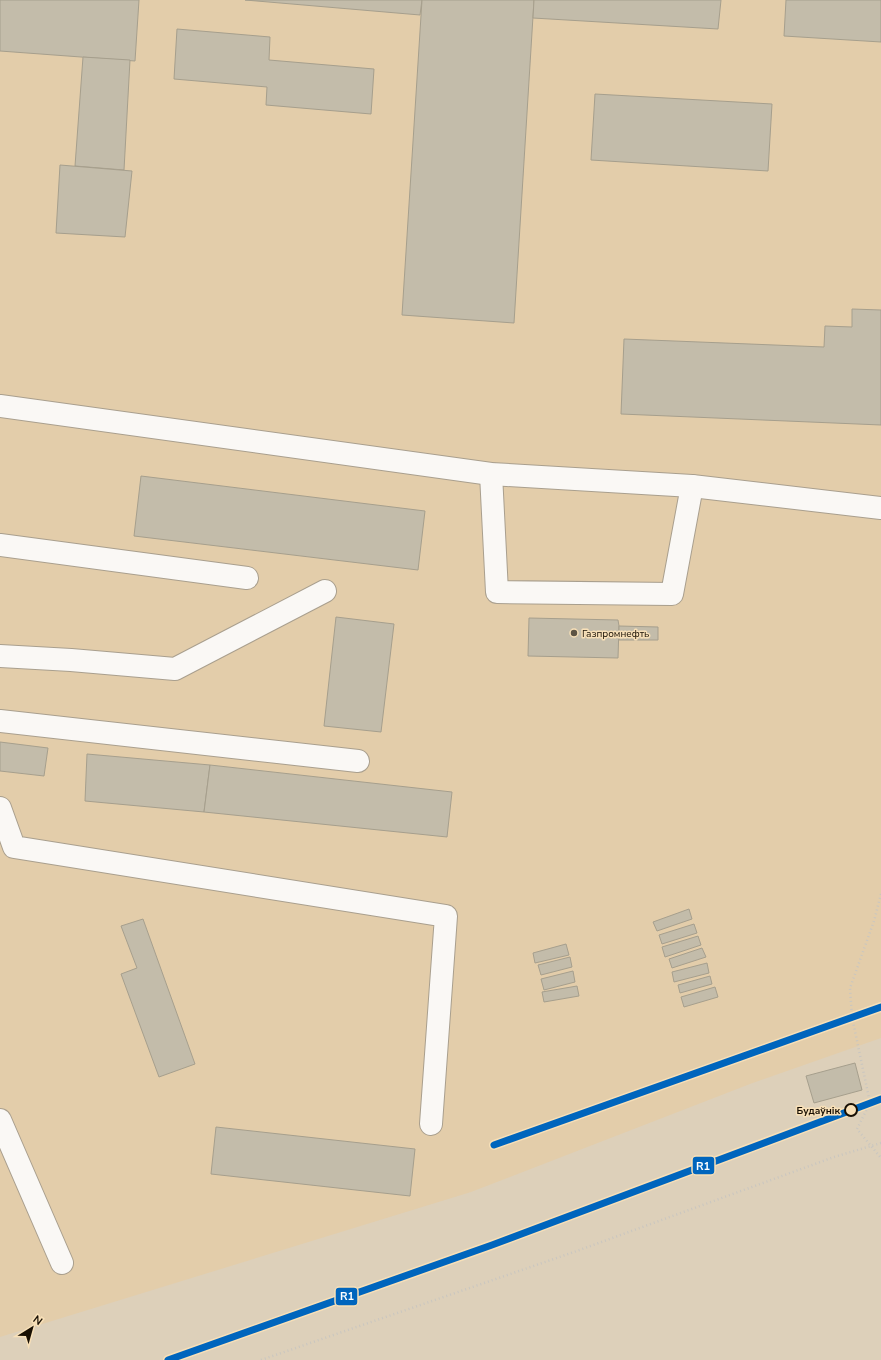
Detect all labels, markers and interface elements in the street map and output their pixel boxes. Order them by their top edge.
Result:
place label: Газпромнефть [582,627,650,641]
marker: Газпромнефть [569,628,579,638]
marker: Будаўнік [844,1103,858,1117]
place label: Будаўнік [796,1104,840,1118]
line badge: R1 [692,1156,715,1175]
text: R1 [696,1159,710,1174]
line badge: R1 [335,1287,358,1306]
text: R1 [340,1289,354,1304]
north arrow [12,1308,52,1348]
text: N [30,1312,46,1329]

